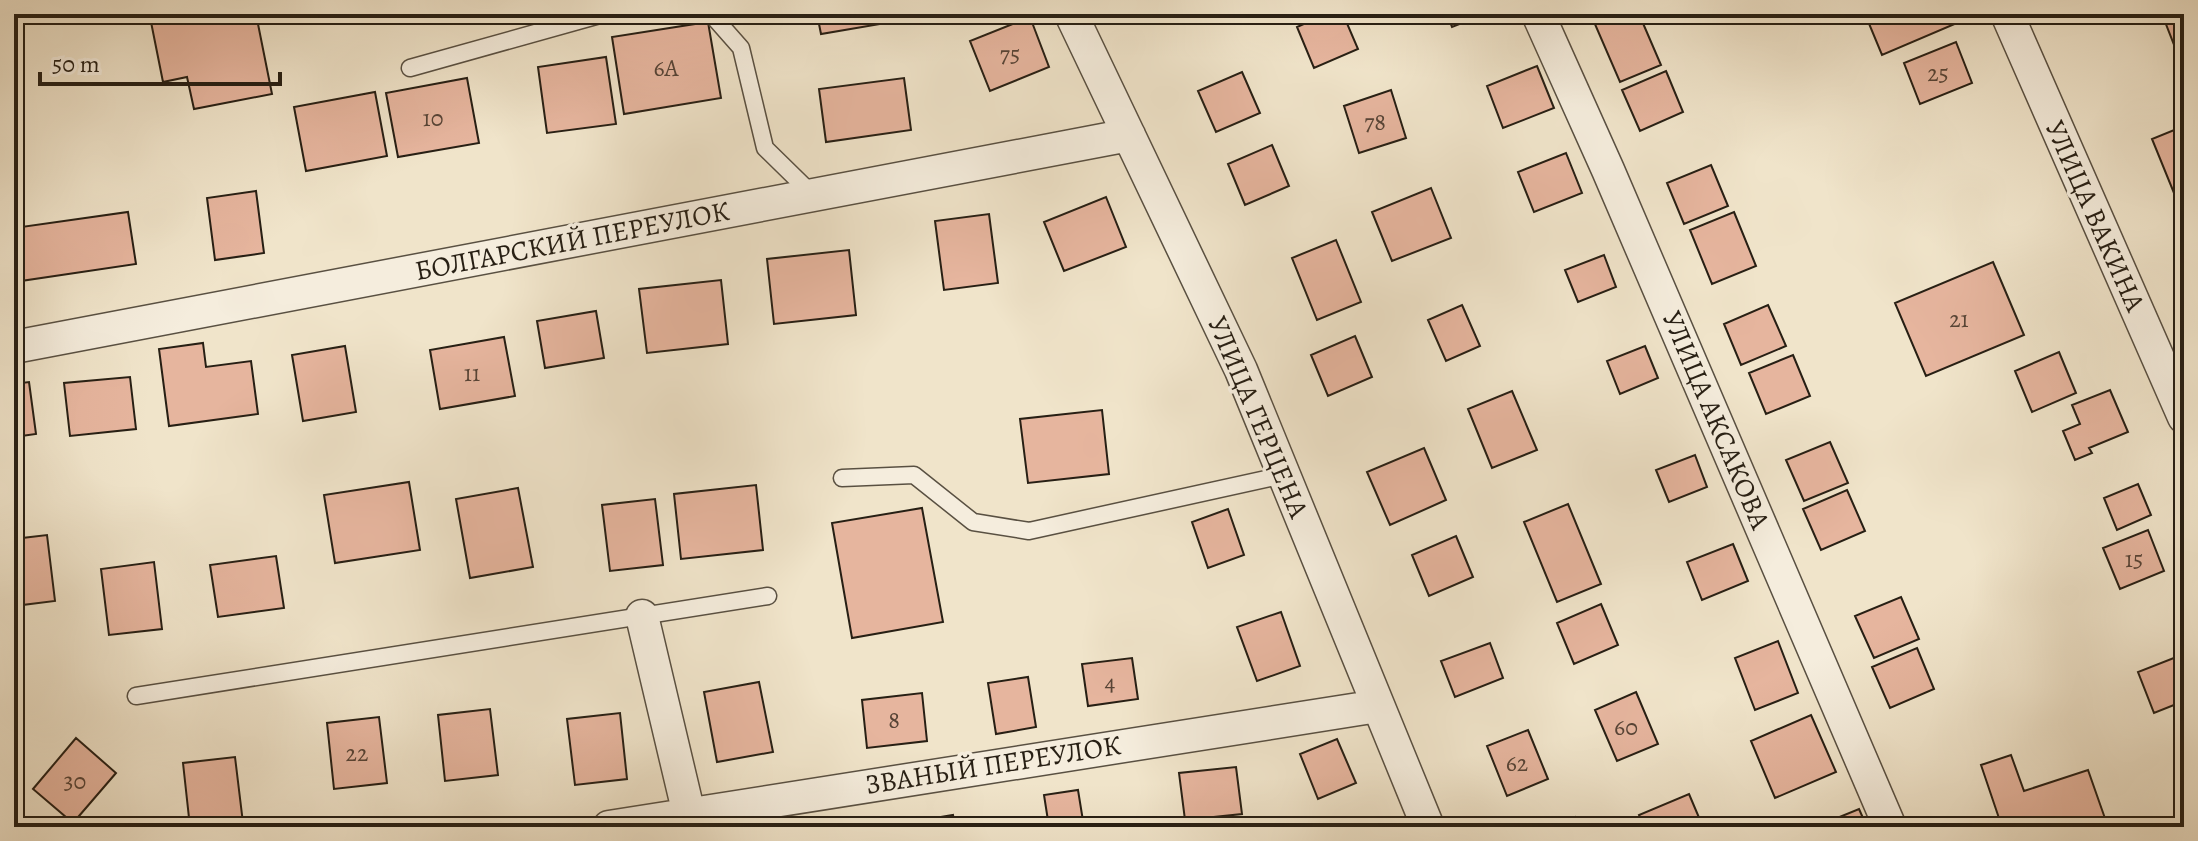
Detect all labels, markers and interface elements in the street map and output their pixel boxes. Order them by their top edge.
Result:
scale bar [40,36,280,86]
house number: 75 [1000,38,1020,70]
text: 50 m [52,48,100,80]
house number: 6А [653,52,680,84]
house number: 25 [1927,57,1949,89]
house number: 10 [423,102,444,134]
house number: 78 [1364,106,1386,138]
street label: УЛИЦА ВАКИНА [2036,114,2154,318]
street label: БОЛГАРСКИЙ ПЕРЕУЛОК [412,192,733,290]
house number: 21 [1949,303,1969,335]
street label: УЛИЦА АКСАКОВА [1653,305,1779,536]
street label: УЛИЦА ГЕРЦЕНА [1198,310,1318,524]
house number: 11 [464,357,480,389]
house number: 15 [2125,543,2143,575]
house number: 4 [1105,666,1116,698]
house number: 8 [888,704,900,736]
house number: 60 [1614,711,1638,743]
street label: ЗВАНЫЙ ПЕРЕУЛОК [863,726,1124,804]
house number: 22 [346,737,368,769]
house number: 62 [1506,747,1528,779]
house number: 30 [64,765,86,797]

